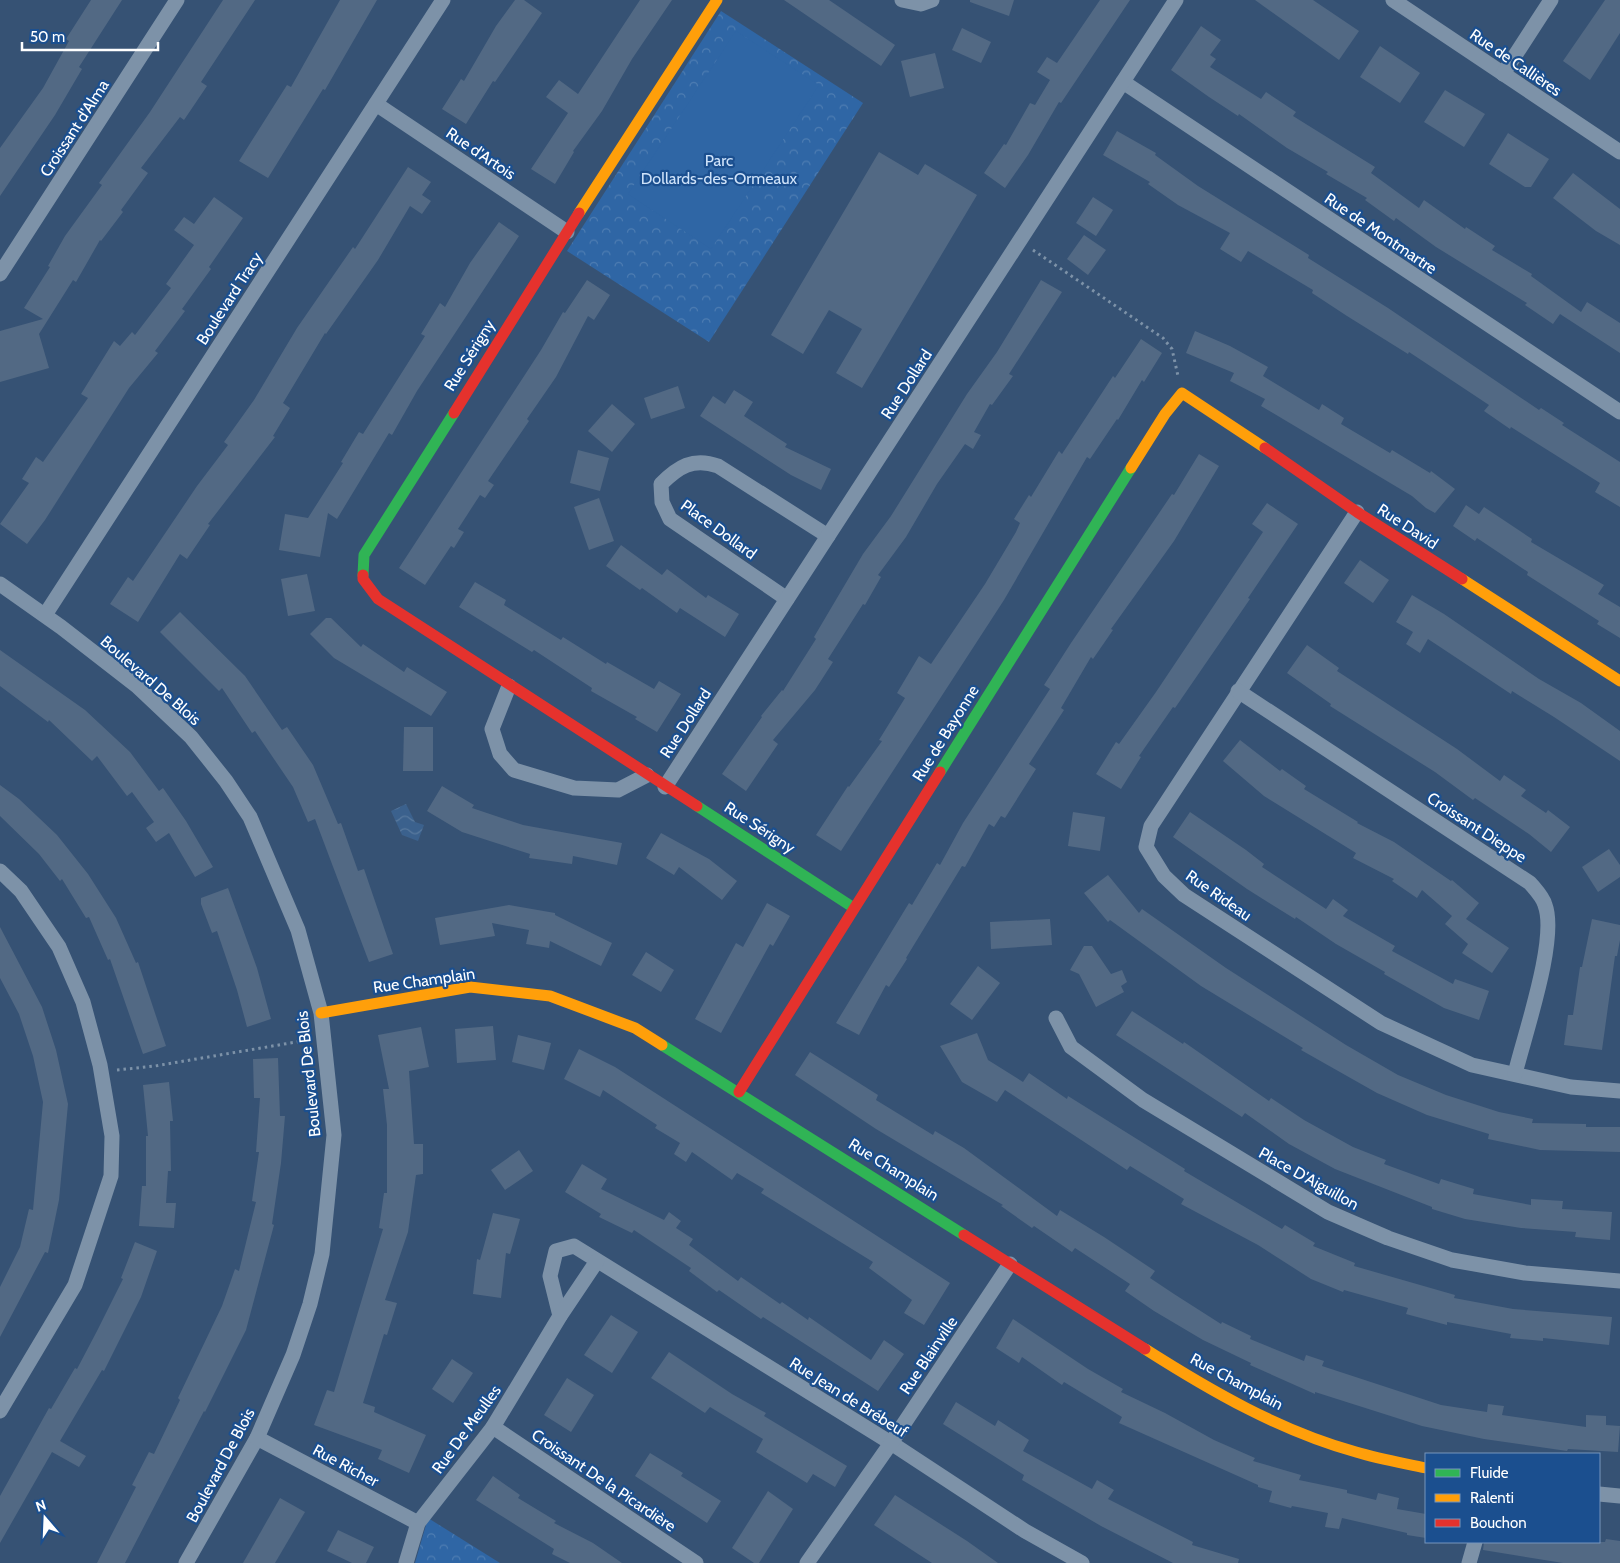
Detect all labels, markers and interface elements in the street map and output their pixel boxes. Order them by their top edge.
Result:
scale bar [22,20,159,52]
street label: Rue de Callières [1466,25,1566,100]
text: 50 m [30,28,65,46]
street label: Croissant d'Alma [36,76,113,180]
street label: Rue d'Artois [442,123,519,184]
park label: Parc Dollards-des-Ormeaux [641,151,798,188]
street label: Rue de Montmartre [1321,189,1440,278]
street label: Boulevard Tracy [192,248,266,348]
street label: Rue Sérigny [440,316,499,394]
street label: Rue Dollard [877,346,936,423]
street label: Place Dollard [677,496,760,563]
street label: Rue David [1374,500,1442,553]
street label: Boulevard De Blois [97,632,205,729]
street label: Rue de Bayonne [908,682,983,785]
street label: Rue Dollard [656,685,715,762]
street label: Croissant Dieppe [1423,788,1530,867]
street label: Rue Sérigny [721,798,799,857]
street label: Rue Rideau [1182,866,1255,925]
street label: Rue Champlain [372,964,476,997]
street label: Boulevard De Blois [292,1010,325,1138]
street label: Rue Champlain [845,1134,942,1205]
street label: Place D'Aiguillon [1255,1143,1362,1214]
street label: Rue Blainville [895,1313,961,1398]
street label: Rue Champlain [1187,1349,1287,1414]
street label: Rue Jean de Brébeuf [786,1353,912,1442]
street label: Rue De Meulles [428,1381,505,1477]
street label: Boulevard De Blois [182,1405,259,1526]
street label: Croissant De la Picardière [528,1425,679,1536]
street label: Rue Richer [310,1440,383,1491]
legend [1425,1453,1600,1543]
text: Fluide [1470,1464,1509,1482]
text: Ralenti [1470,1489,1514,1507]
north arrow [20,1493,70,1543]
text: N [33,1496,48,1516]
text: Bouchon [1470,1514,1527,1532]

